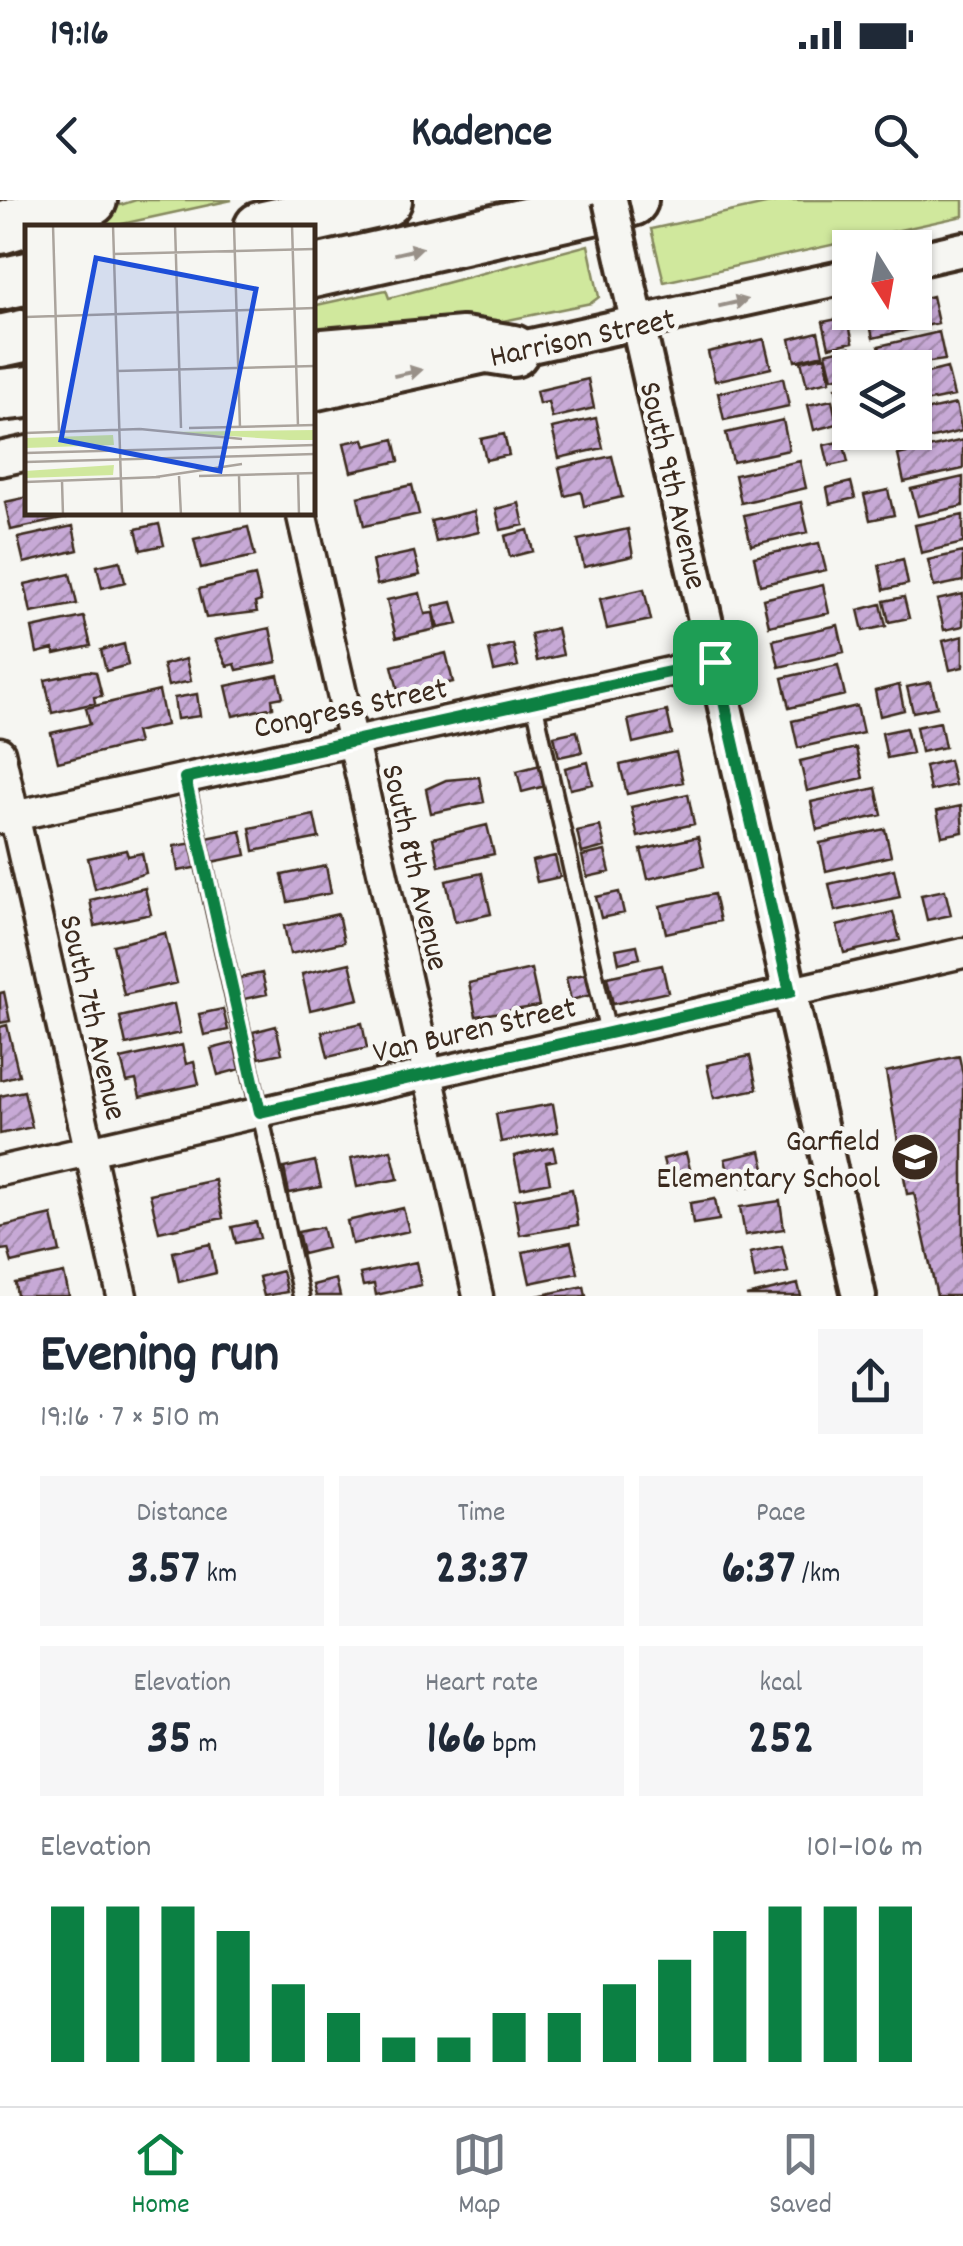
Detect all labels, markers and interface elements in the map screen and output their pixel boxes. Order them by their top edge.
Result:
text: 19:16 [50,8,109,63]
text: Kadence [411,103,552,167]
icon: back [40,108,95,163]
icon: search [868,108,923,163]
inset map [25,225,315,515]
north arrow [832,230,932,330]
map controls [832,230,932,450]
one-way arrow [393,242,424,258]
one-way arrow [718,295,749,310]
street label: Harrison Street [486,299,680,383]
button: layers [832,350,932,450]
one-way arrow [393,365,424,381]
street label: South 9th Avenue [624,378,716,595]
pin [673,620,758,705]
icon: arrive [688,635,743,690]
street label: Congress Street [250,668,452,754]
street label: South 8th Avenue [366,761,458,976]
street label: South 7th Avenue [44,911,136,1125]
street label: Van Buren Street [369,987,581,1079]
place label: Garfield Elementary School [656,1121,880,1204]
school or university icon: Garfield Elementary School [889,1131,941,1183]
text: Evening run [40,1319,279,1398]
button: share [818,1329,923,1434]
text: 19:16 · 7 × 510 m [40,1396,220,1442]
text: Distance [136,1495,228,1535]
text: Time [458,1495,505,1535]
text: Pace [756,1495,806,1535]
text: 3.57 [127,1535,200,1607]
text: 23:37 [435,1535,528,1607]
text: 6:37 [721,1535,795,1607]
text: km [200,1556,237,1596]
text: /km [795,1556,840,1596]
text: Elevation [133,1665,231,1705]
text: Heart rate [425,1665,538,1705]
text: kcal [760,1665,802,1705]
text: 35 [147,1705,192,1777]
text: 166 [426,1705,486,1777]
text: 252 [747,1705,814,1777]
text: m [192,1726,218,1766]
text: bpm [486,1726,537,1766]
text: Elevation [40,1826,151,1872]
text: 101–106 m [806,1826,923,1872]
tab: Home [131,2127,190,2227]
tab: Map [452,2127,507,2227]
tab: Saved [769,2127,832,2227]

